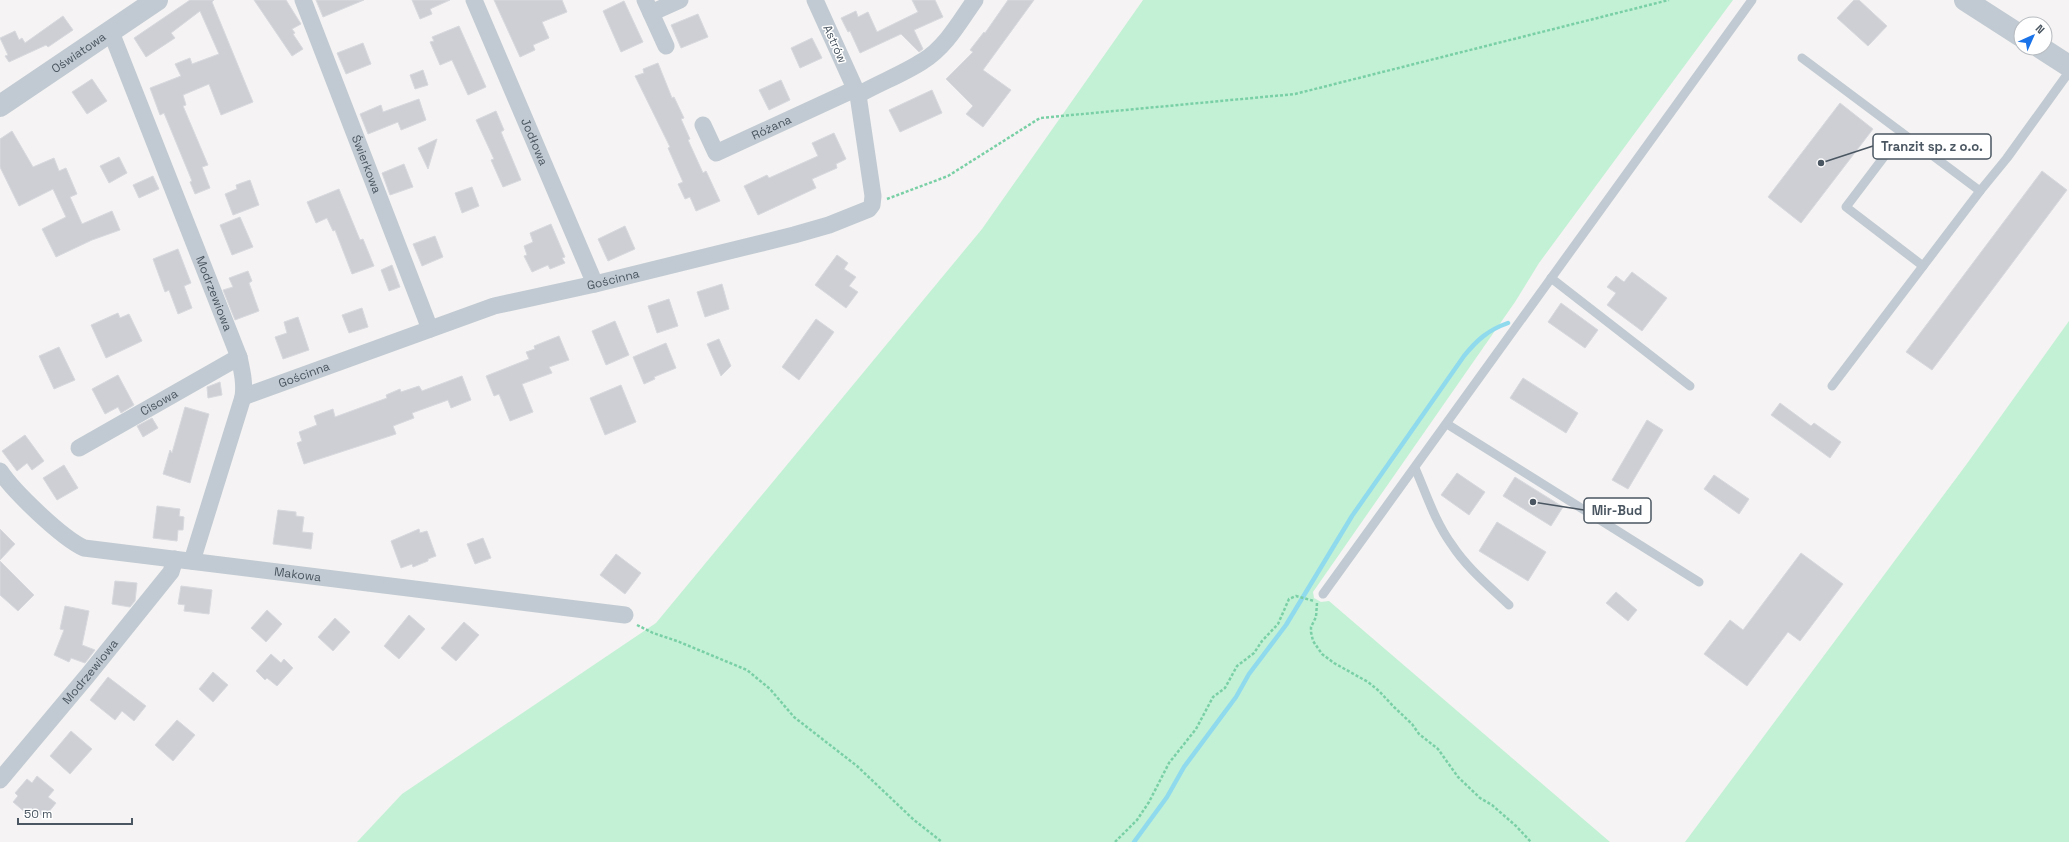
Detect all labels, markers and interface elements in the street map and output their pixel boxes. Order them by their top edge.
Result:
north arrow [2013,16,2053,56]
text: N [2033,21,2048,36]
street label: Astrów [819,22,851,66]
street label: Oświatowa [48,29,109,77]
street label: Różana [749,111,794,144]
street label: Jodłowa [517,115,552,168]
street label: Świerkowa [348,133,385,196]
callout: Tranzit sp. z o.o. [1873,134,1991,159]
text: Tranzit sp. z o.o. [1881,138,1983,155]
street label: Modrzewiowa [192,254,236,333]
street label: Gościnna [585,265,641,294]
street label: Gościnna [276,358,332,391]
street label: Cisowa [137,385,181,420]
callout: Mir-Bud [1584,498,1651,523]
text: Mir-Bud [1592,502,1642,519]
street label: Makowa [273,564,322,585]
street label: Modrzewiowa [59,636,122,708]
scale bar [18,800,132,826]
text: 50 m [24,806,52,822]

